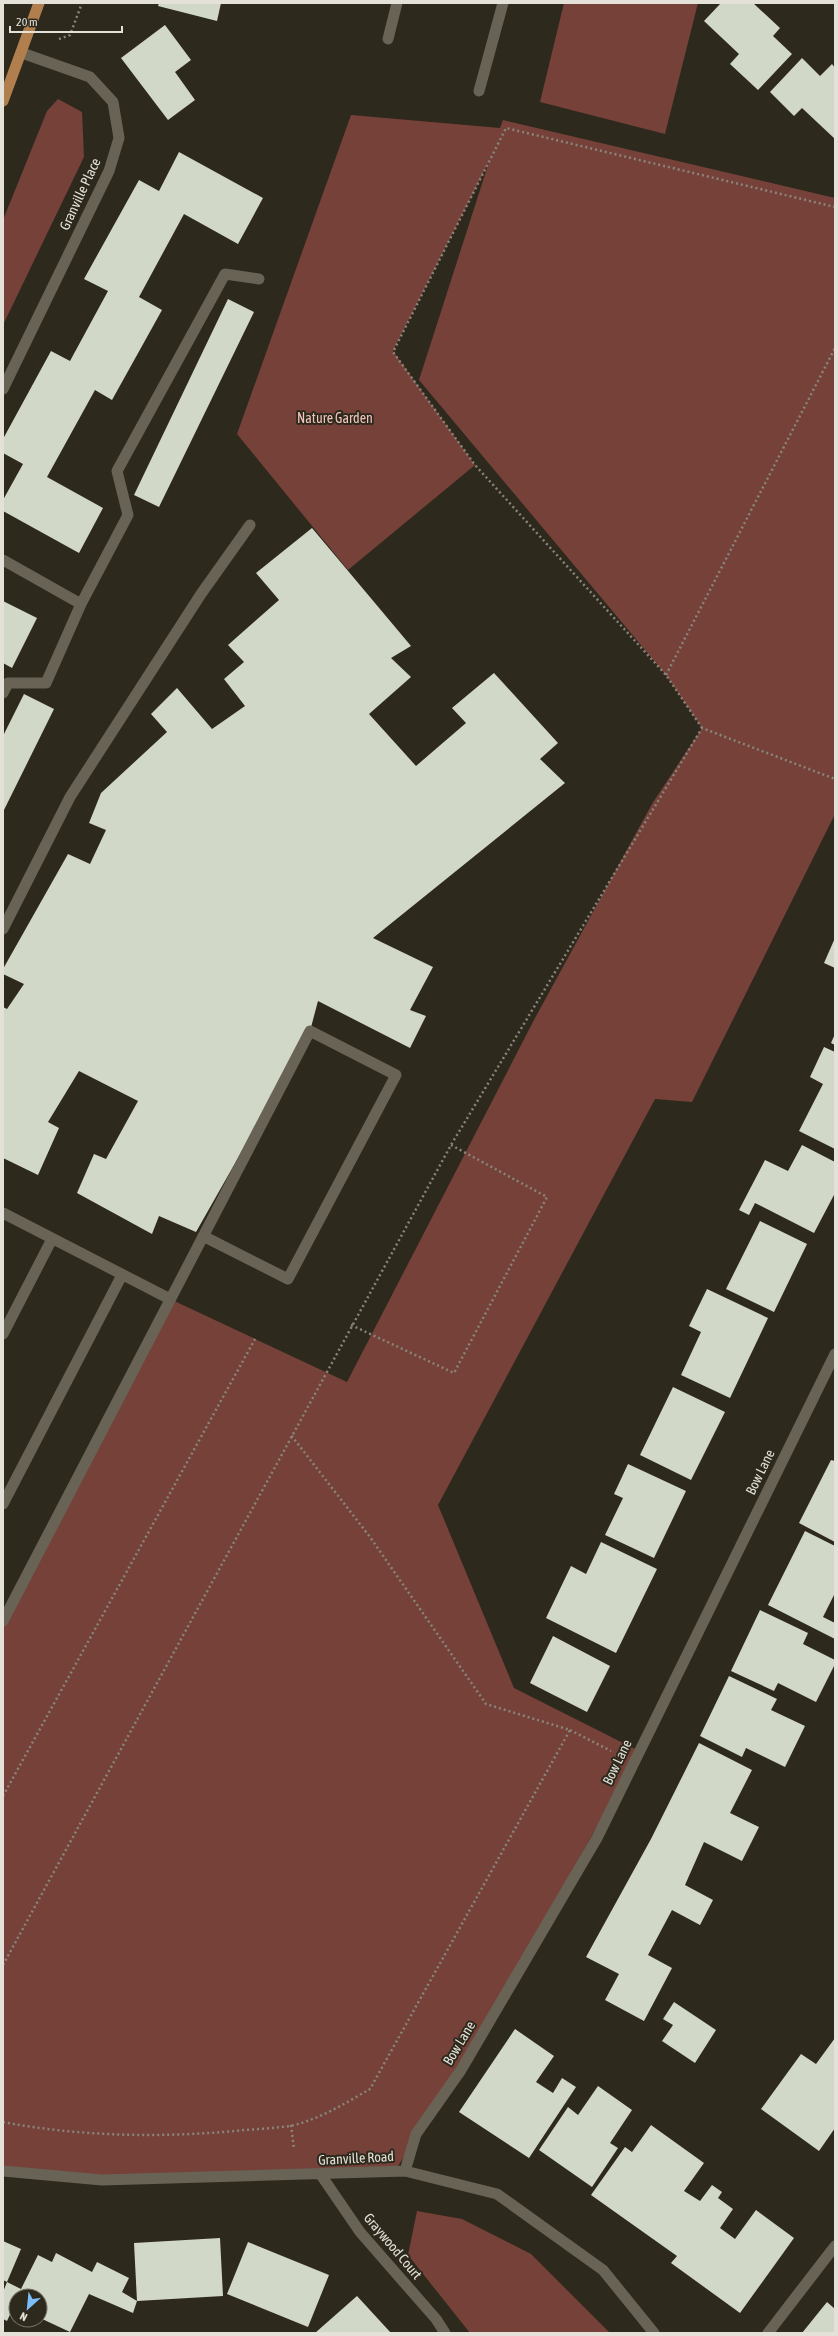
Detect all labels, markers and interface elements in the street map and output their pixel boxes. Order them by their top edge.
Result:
scale bar [10,8,122,34]
text: 20 m [16,15,38,29]
street label: Granville Place [56,155,104,233]
park label: Nature Garden [297,410,373,426]
street label: Bow Lane [742,1447,778,1497]
street label: Bow Lane [599,1737,635,1787]
street label: Bow Lane [440,2018,478,2068]
street label: Granville Road [318,2148,394,2168]
street label: Graywood Court [361,2210,425,2282]
north arrow [8,2288,48,2328]
text: N [18,2310,29,2324]

